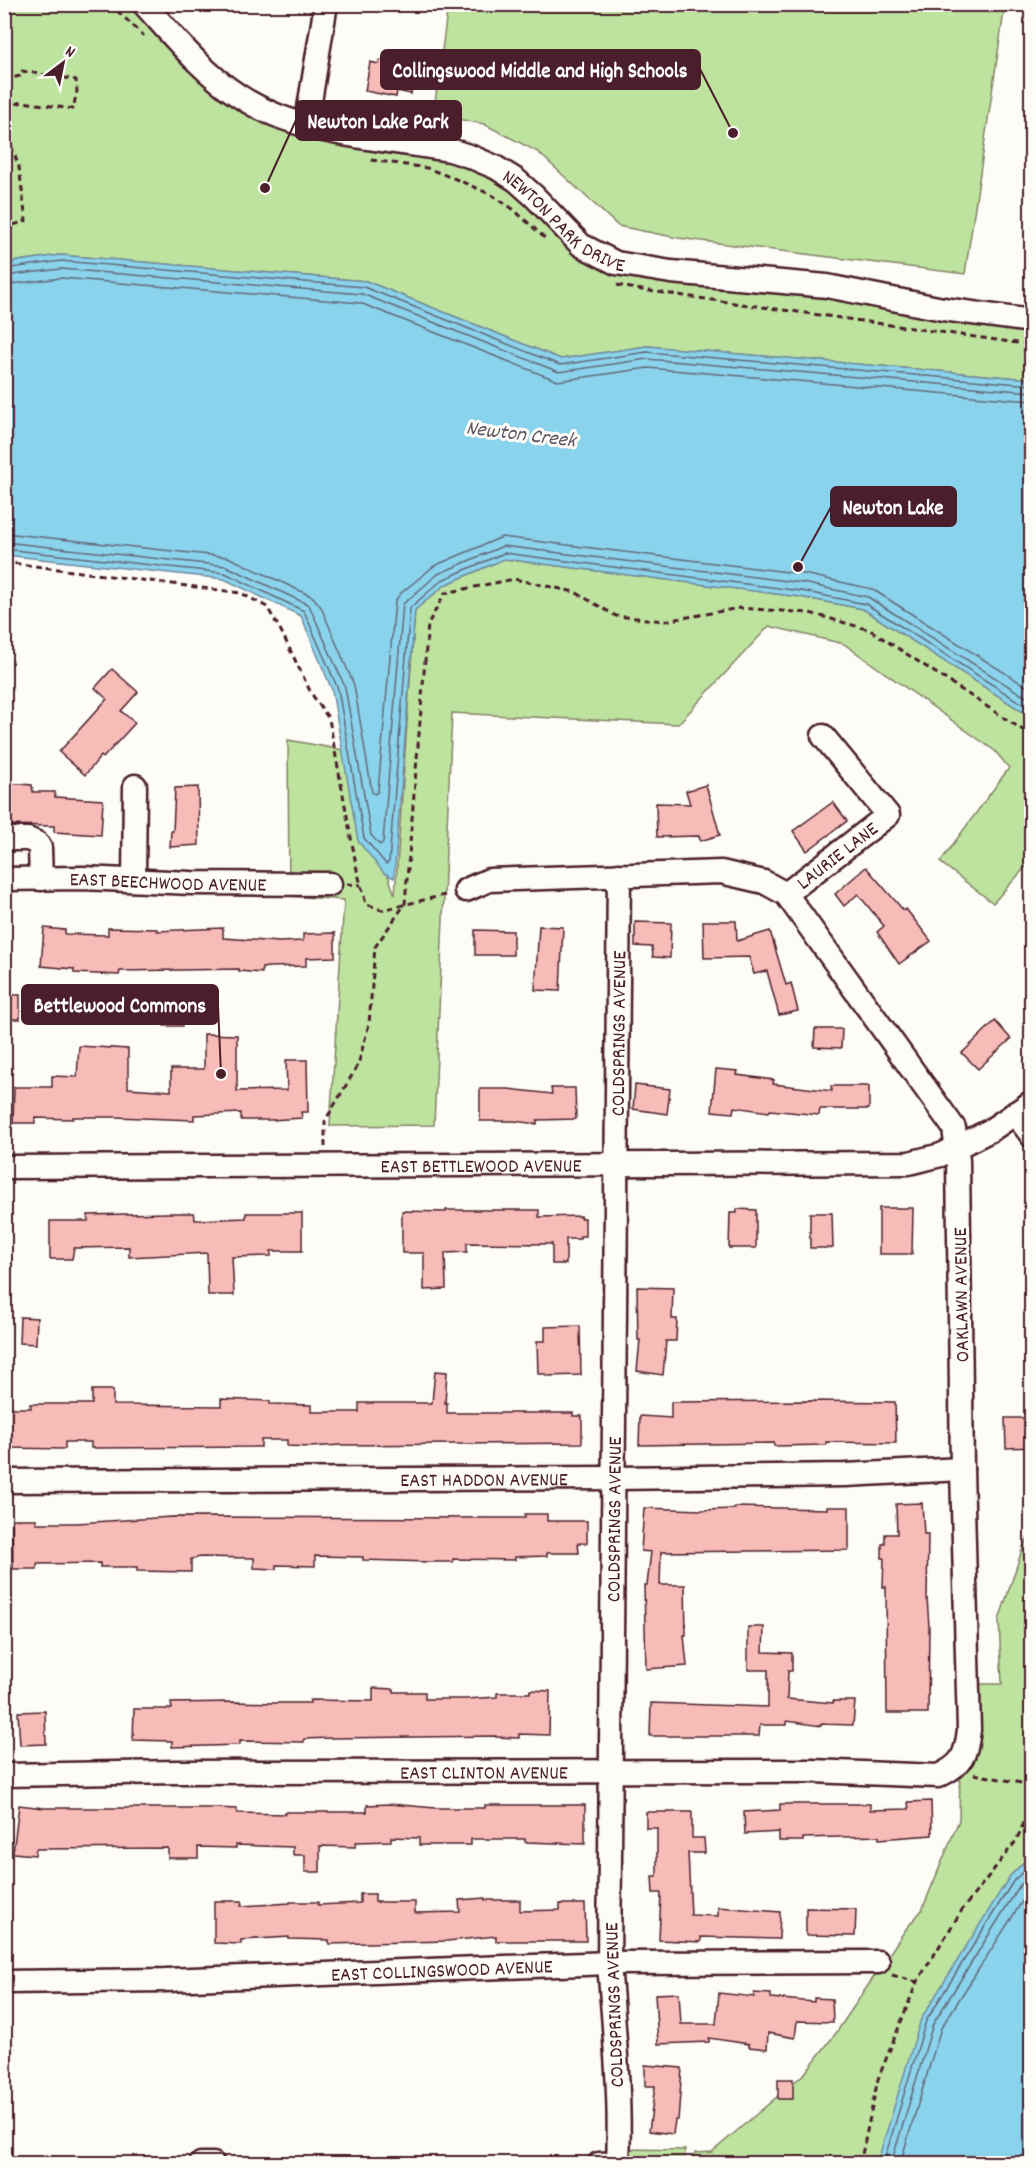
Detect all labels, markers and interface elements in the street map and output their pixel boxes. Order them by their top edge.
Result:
north arrow [33,33,93,93]
text: N [60,41,79,64]
callout: Collingswood Middle and High Schools [381,50,700,89]
text: Collingswood Middle and High Schools [392,58,688,88]
callout: Newton Lake Park [296,101,461,140]
text: Newton Lake Park [307,109,449,139]
street label: NEWTON PARK DRIVE [496,164,627,281]
water label: Newton Creek [464,414,579,458]
callout: Newton Lake [831,487,956,526]
text: Newton Lake [842,495,944,525]
street label: LAURIE LANE [792,817,885,898]
street label: EAST BEECHWOOD AVENUE [69,867,266,901]
street label: COLDSPRINGS AVENUE [606,951,635,1116]
callout: Bettlewood Commons [22,985,218,1024]
text: Bettlewood Commons [34,993,206,1023]
street label: EAST BETTLEWOOD AVENUE [380,1153,582,1182]
street label: OAKLAWN AVENUE [948,1227,978,1363]
street label: COLDSPRINGS AVENUE [601,1437,631,1602]
street label: EAST HADDON AVENUE [400,1467,568,1496]
street label: EAST CLINTON AVENUE [400,1760,568,1789]
street label: COLDSPRINGS AVENUE [599,1922,633,2088]
street label: EAST COLLINGSWOOD AVENUE [331,1954,553,1991]

